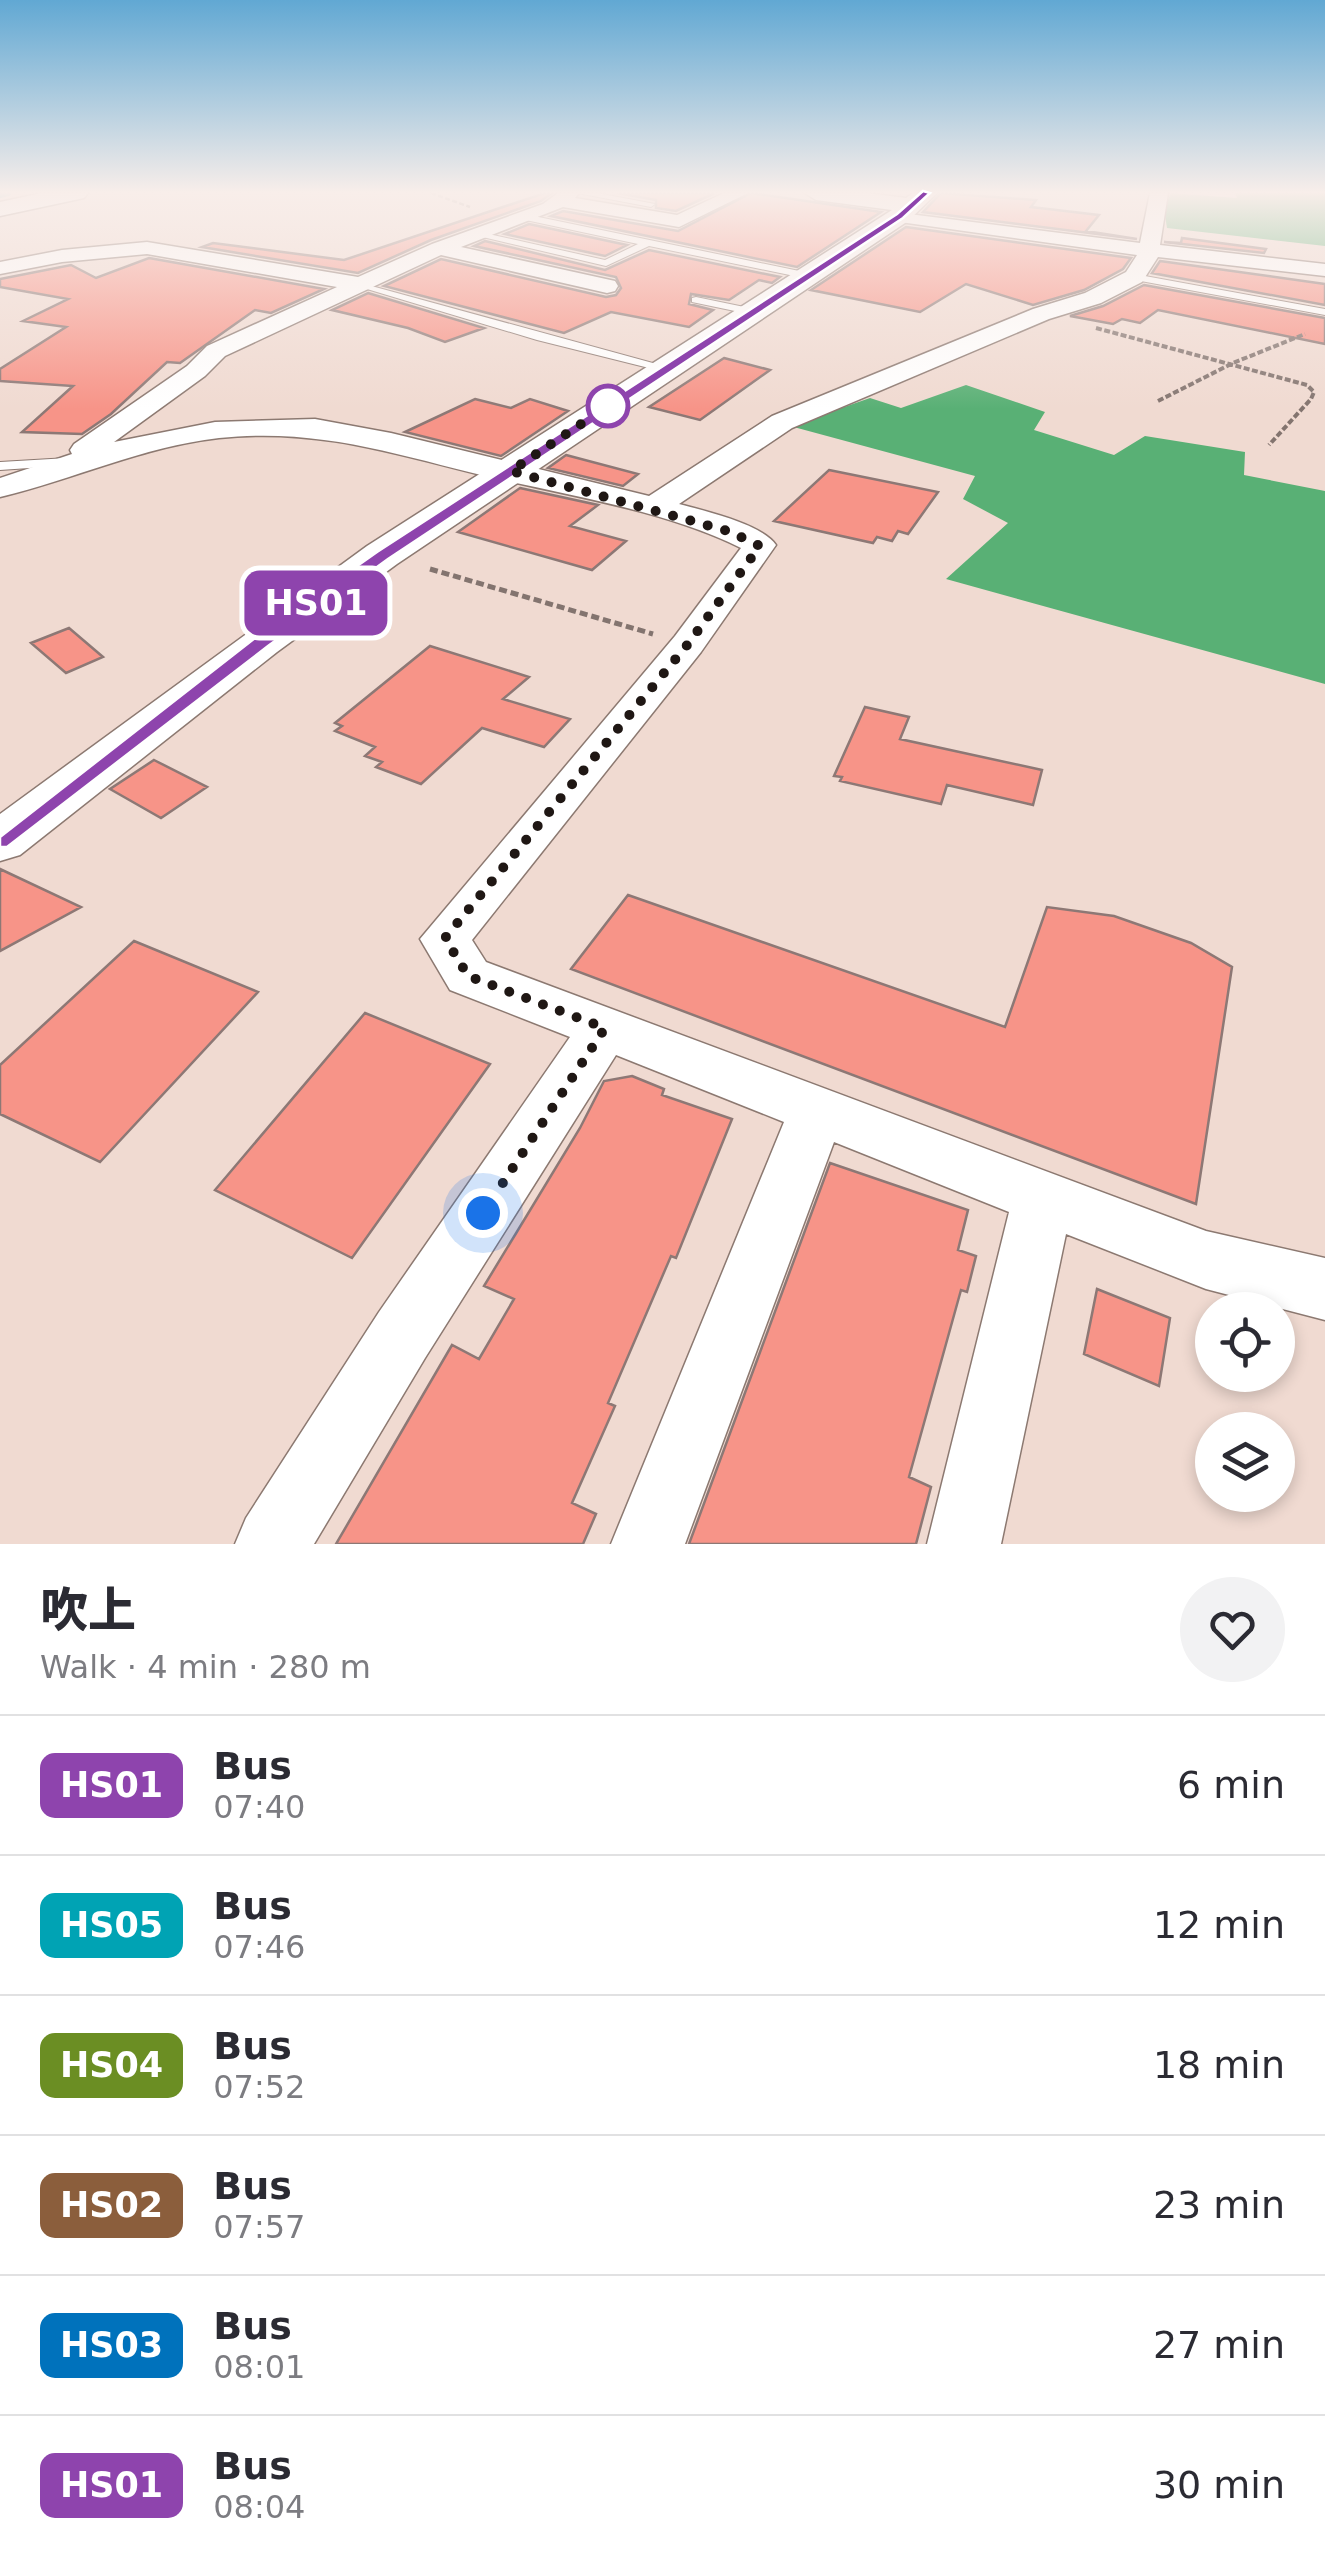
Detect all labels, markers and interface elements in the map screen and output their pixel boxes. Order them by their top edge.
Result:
unlabelled marker [587,385,629,427]
line badge: HS01 [246,570,386,636]
text: HS01 [264,583,368,623]
your location [458,1188,508,1238]
map controls [1195,1292,1295,1512]
button: locate [1195,1292,1295,1392]
button: layers [1195,1412,1295,1512]
button: heart [1180,1577,1285,1682]
text: 吹上 [40,1582,136,1638]
text: Walk · 4 min · 280 m [40,1648,371,1686]
text: Bus [213,1744,292,1788]
text: 6 min [1177,1763,1285,1807]
text: HS01 [60,1765,163,1805]
text: 07:40 [213,1788,305,1826]
text: Bus [213,1884,292,1928]
text: 12 min [1153,1903,1285,1947]
text: HS05 [60,1905,163,1945]
text: 07:46 [213,1928,305,1966]
text: Bus [213,2024,292,2068]
text: 18 min [1153,2043,1285,2087]
text: HS04 [60,2045,163,2085]
text: 07:52 [213,2068,305,2106]
text: Bus [213,2164,292,2208]
text: 23 min [1153,2183,1285,2227]
text: HS02 [60,2185,163,2225]
text: 07:57 [213,2208,305,2246]
text: Bus [213,2304,292,2348]
text: 27 min [1153,2323,1285,2367]
text: HS03 [60,2325,163,2365]
text: 08:01 [213,2348,305,2386]
text: Bus [213,2444,292,2488]
text: 30 min [1153,2463,1285,2507]
text: HS01 [60,2465,163,2505]
text: 08:04 [213,2488,305,2526]

